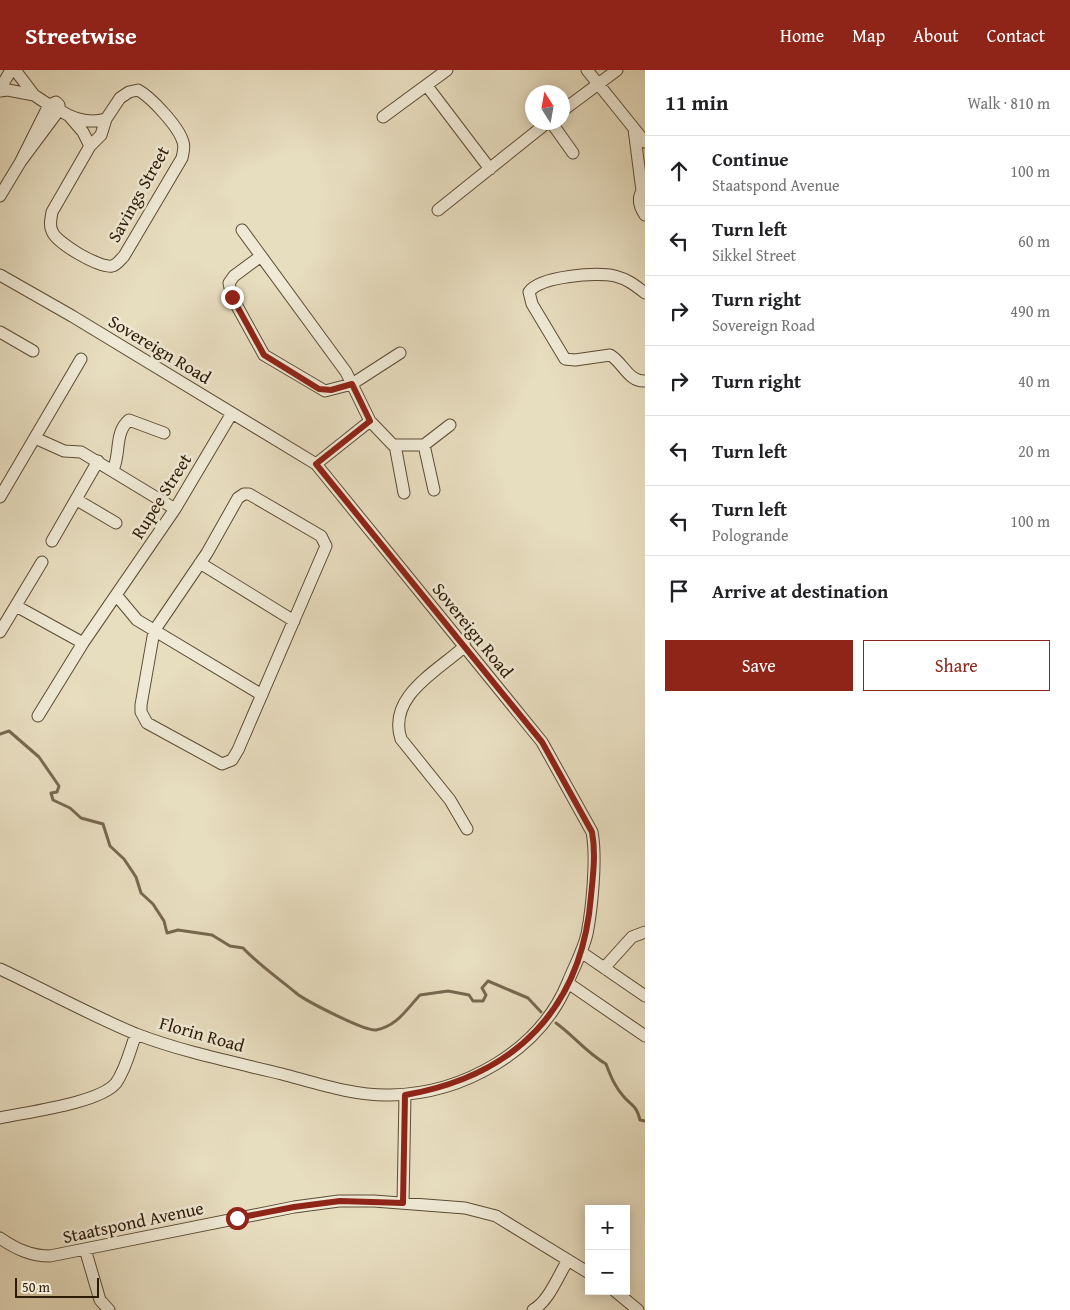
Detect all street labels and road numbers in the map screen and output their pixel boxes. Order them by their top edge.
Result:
street label: Savings Street [100,140,176,247]
street label: Sovereign Road [103,308,217,391]
street label: Rupee Street [124,448,198,544]
street label: Sovereign Road [426,576,520,684]
street label: Florin Road [156,1009,248,1059]
street label: Staatspond Avenue [60,1194,206,1250]

